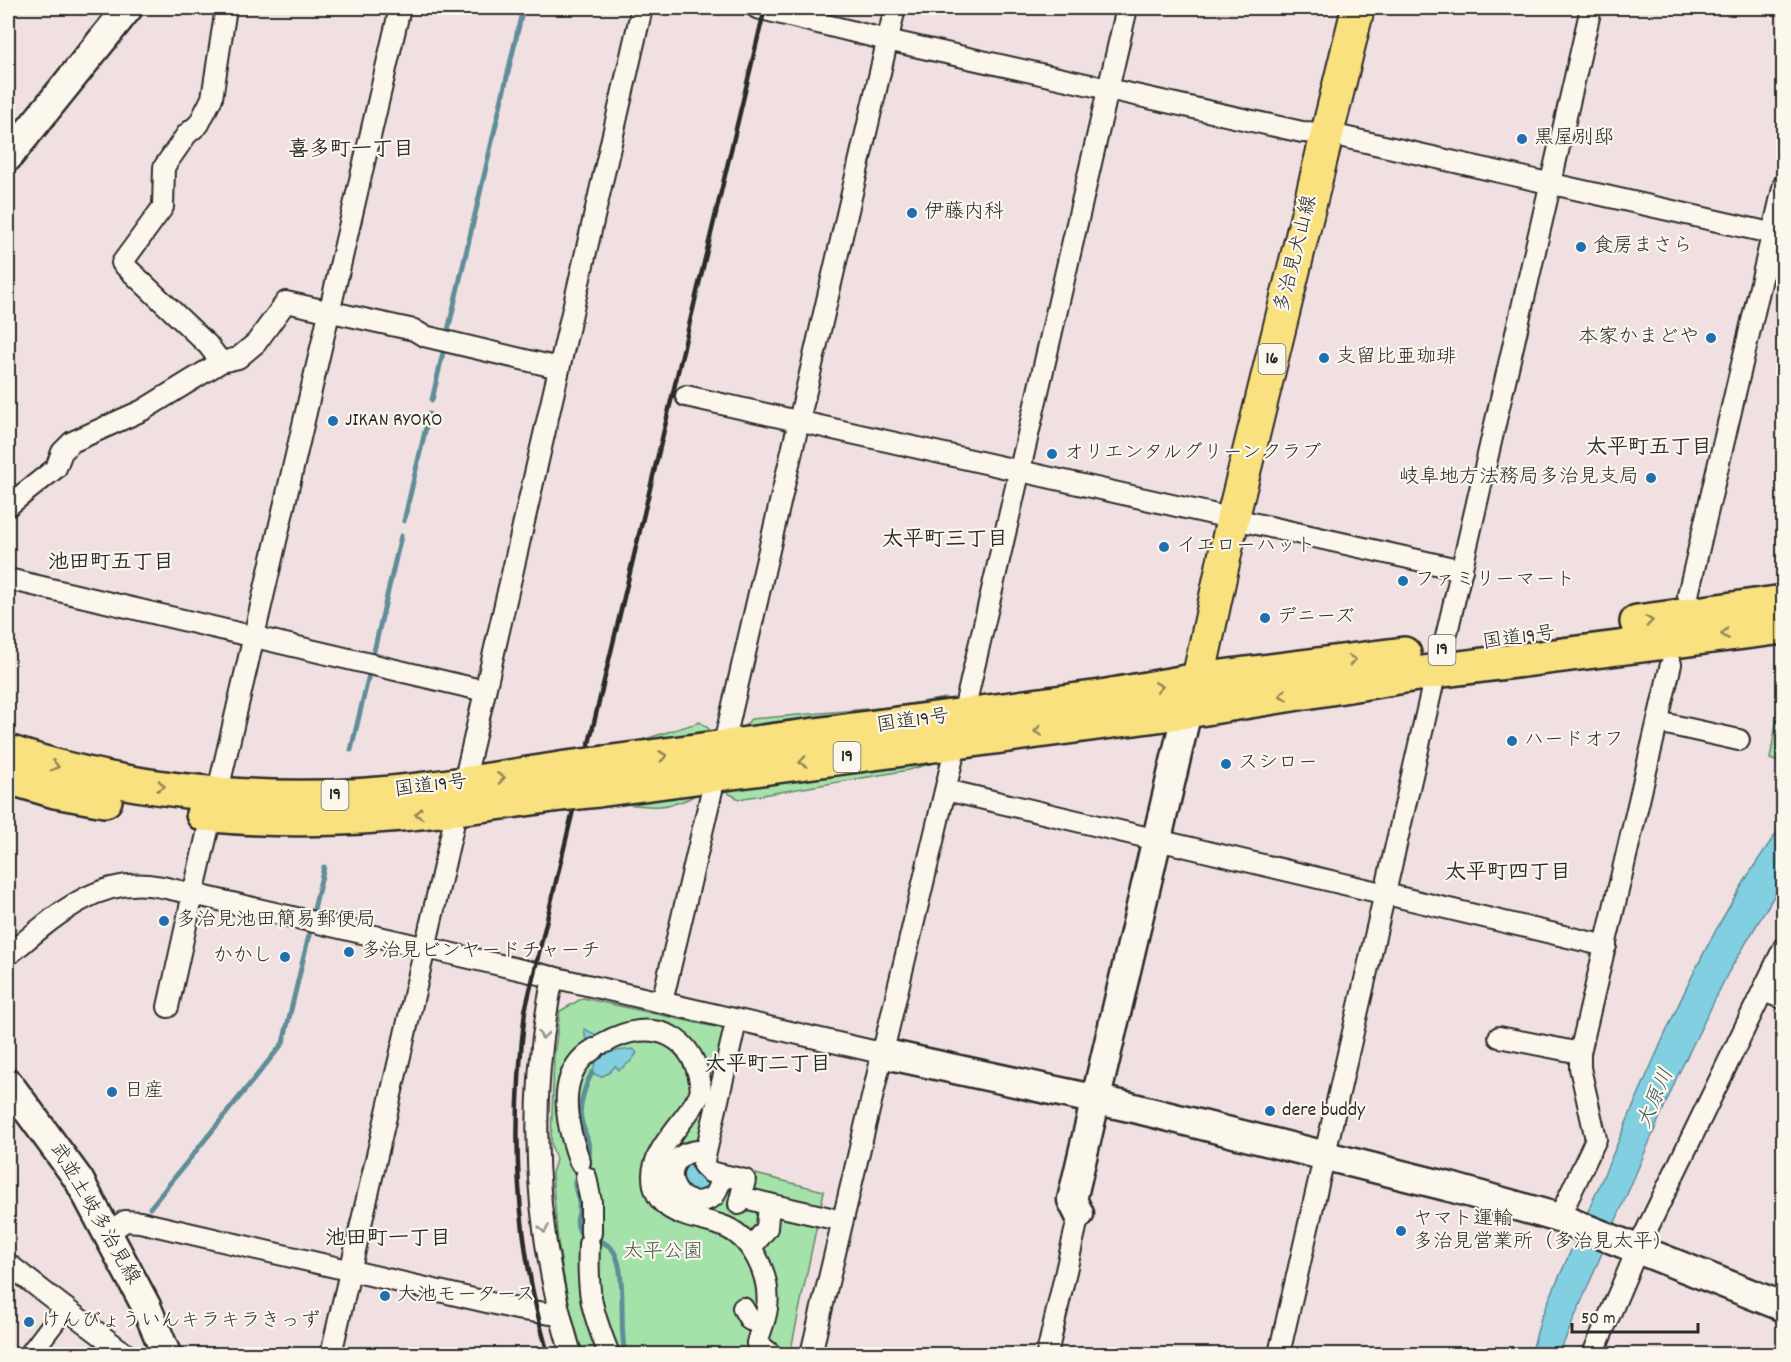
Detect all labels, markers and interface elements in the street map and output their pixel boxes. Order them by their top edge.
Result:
place label: 黒屋別邸 [1534,125,1614,153]
marker: 黒屋別邸 [1515,132,1529,146]
district label: 喜多町一丁目 [288,136,414,166]
street label: 多治見犬山線 [1269,192,1325,316]
place label: 伊藤内科 [924,199,1004,227]
marker: 伊藤内科 [905,206,919,220]
place label: 食房まさら [1593,233,1693,261]
marker: 食房まさら [1574,240,1588,254]
place label: 本家かまどや [1578,324,1699,352]
marker: 本家かまどや [1704,331,1718,345]
road number: 16 [1258,344,1286,374]
place label: 支留比亜珈琲 [1336,344,1456,372]
marker: 支留比亜珈琲 [1317,351,1331,365]
place label: JIKAN RYOKO [345,407,442,435]
marker: JIKAN RYOKO [326,414,340,428]
district label: 太平町五丁目 [1586,434,1712,464]
place label: オリエンタルグリーンクラブ [1064,440,1322,468]
marker: オリエンタルグリーンクラブ [1045,447,1059,461]
place label: 岐阜地方法務局多治見支局 [1399,464,1639,492]
marker: 岐阜地方法務局多治見支局 [1644,471,1658,485]
district label: 太平町三丁目 [882,526,1008,556]
place label: イエローハット [1176,533,1316,561]
marker: イエローハット [1157,540,1171,554]
district label: 池田町五丁目 [48,549,174,579]
place label: ファミリーマート [1415,567,1575,595]
marker: ファミリーマート [1396,574,1410,588]
place label: デニーズ [1277,604,1355,632]
marker: デニーズ [1258,611,1272,625]
one-way arrow [1644,615,1654,627]
street label: 国道19号 [1481,620,1557,658]
one-way arrow [1721,627,1730,640]
road number: 19 [1428,635,1456,665]
one-way arrow [1347,655,1356,667]
one-way arrow [1153,681,1163,694]
one-way arrow [1278,689,1287,701]
street label: 国道19号 [875,703,951,741]
one-way arrow [1033,724,1043,736]
place label: ハードオフ [1524,727,1624,755]
marker: ハードオフ [1505,734,1519,748]
road number: 19 [834,742,860,772]
one-way arrow [659,750,668,762]
place label: スシロー [1238,750,1318,778]
one-way arrow [799,756,808,768]
marker: スシロー [1219,757,1233,771]
one-way arrow [50,759,60,772]
street label: 国道19号 [393,769,469,805]
one-way arrow [496,772,506,784]
one-way arrow [156,780,165,792]
road number: 19 [322,780,348,810]
one-way arrow [415,807,424,820]
district label: 太平町四丁目 [1445,859,1571,889]
place label: 多治見池田簡易郵便局 [176,907,376,935]
marker: 多治見池田簡易郵便局 [157,914,171,928]
place label: 多治見ビンヤードチャーチ [361,938,601,966]
place label: かかし [213,943,273,971]
marker: 多治見ビンヤードチャーチ [342,945,356,959]
marker: かかし [278,950,292,964]
one-way arrow [537,1030,549,1039]
district label: 太平町二丁目 [705,1051,831,1081]
water label: 大原川 [1631,1064,1683,1134]
place label: 日産 [124,1078,164,1106]
marker: 日産 [105,1085,119,1099]
place label: dere buddy [1282,1097,1366,1125]
marker: dere buddy [1263,1104,1277,1118]
street label: 武並土岐多治見線 [42,1138,146,1290]
place label: ヤマト運輸 多治見営業所（多治見太平） [1413,1206,1673,1257]
one-way arrow [537,1224,549,1234]
marker: ヤマト運輸 多治見営業所（多治見太平） [1394,1224,1408,1238]
district label: 池田町一丁目 [325,1225,451,1255]
park label: 太平公園 [623,1239,703,1267]
place label: 大池モータース [397,1282,535,1310]
marker: 大池モータース [378,1289,392,1303]
scale bar [1572,1296,1698,1334]
text: 50 m [1581,1307,1616,1332]
place label: けんびょういんキラキラきっず [41,1308,321,1336]
marker: けんびょういんキラキラきっず [22,1315,36,1329]

